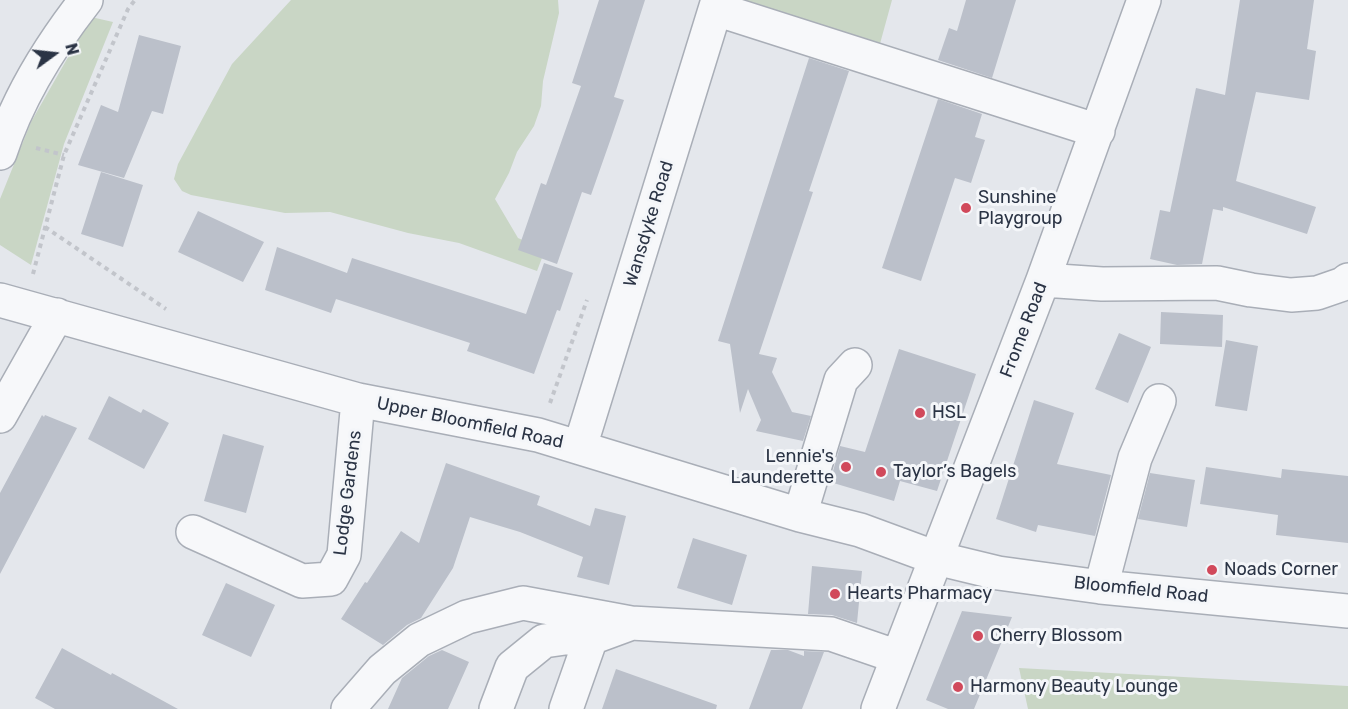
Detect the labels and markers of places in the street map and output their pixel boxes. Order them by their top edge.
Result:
place label: Sunshine Playgroup [978,187,1063,230]
marker: Sunshine Playgroup [959,201,973,215]
place label: HSL [932,402,966,424]
marker: HSL [913,406,927,420]
place label: Lennie's Launderette [731,446,834,488]
marker: Lennie's Launderette [839,460,853,474]
place label: Taylor’s Bagels [893,461,1016,483]
marker: Taylor’s Bagels [874,465,888,479]
place label: Noads Corner [1224,559,1338,581]
marker: Noads Corner [1205,563,1219,577]
place label: Hearts Pharmacy [847,583,992,605]
marker: Hearts Pharmacy [828,587,842,601]
place label: Cherry Blossom [990,625,1122,647]
marker: Cherry Blossom [971,629,985,643]
place label: Harmony Beauty Lounge [970,676,1178,698]
marker: Harmony Beauty Lounge [951,680,965,694]

